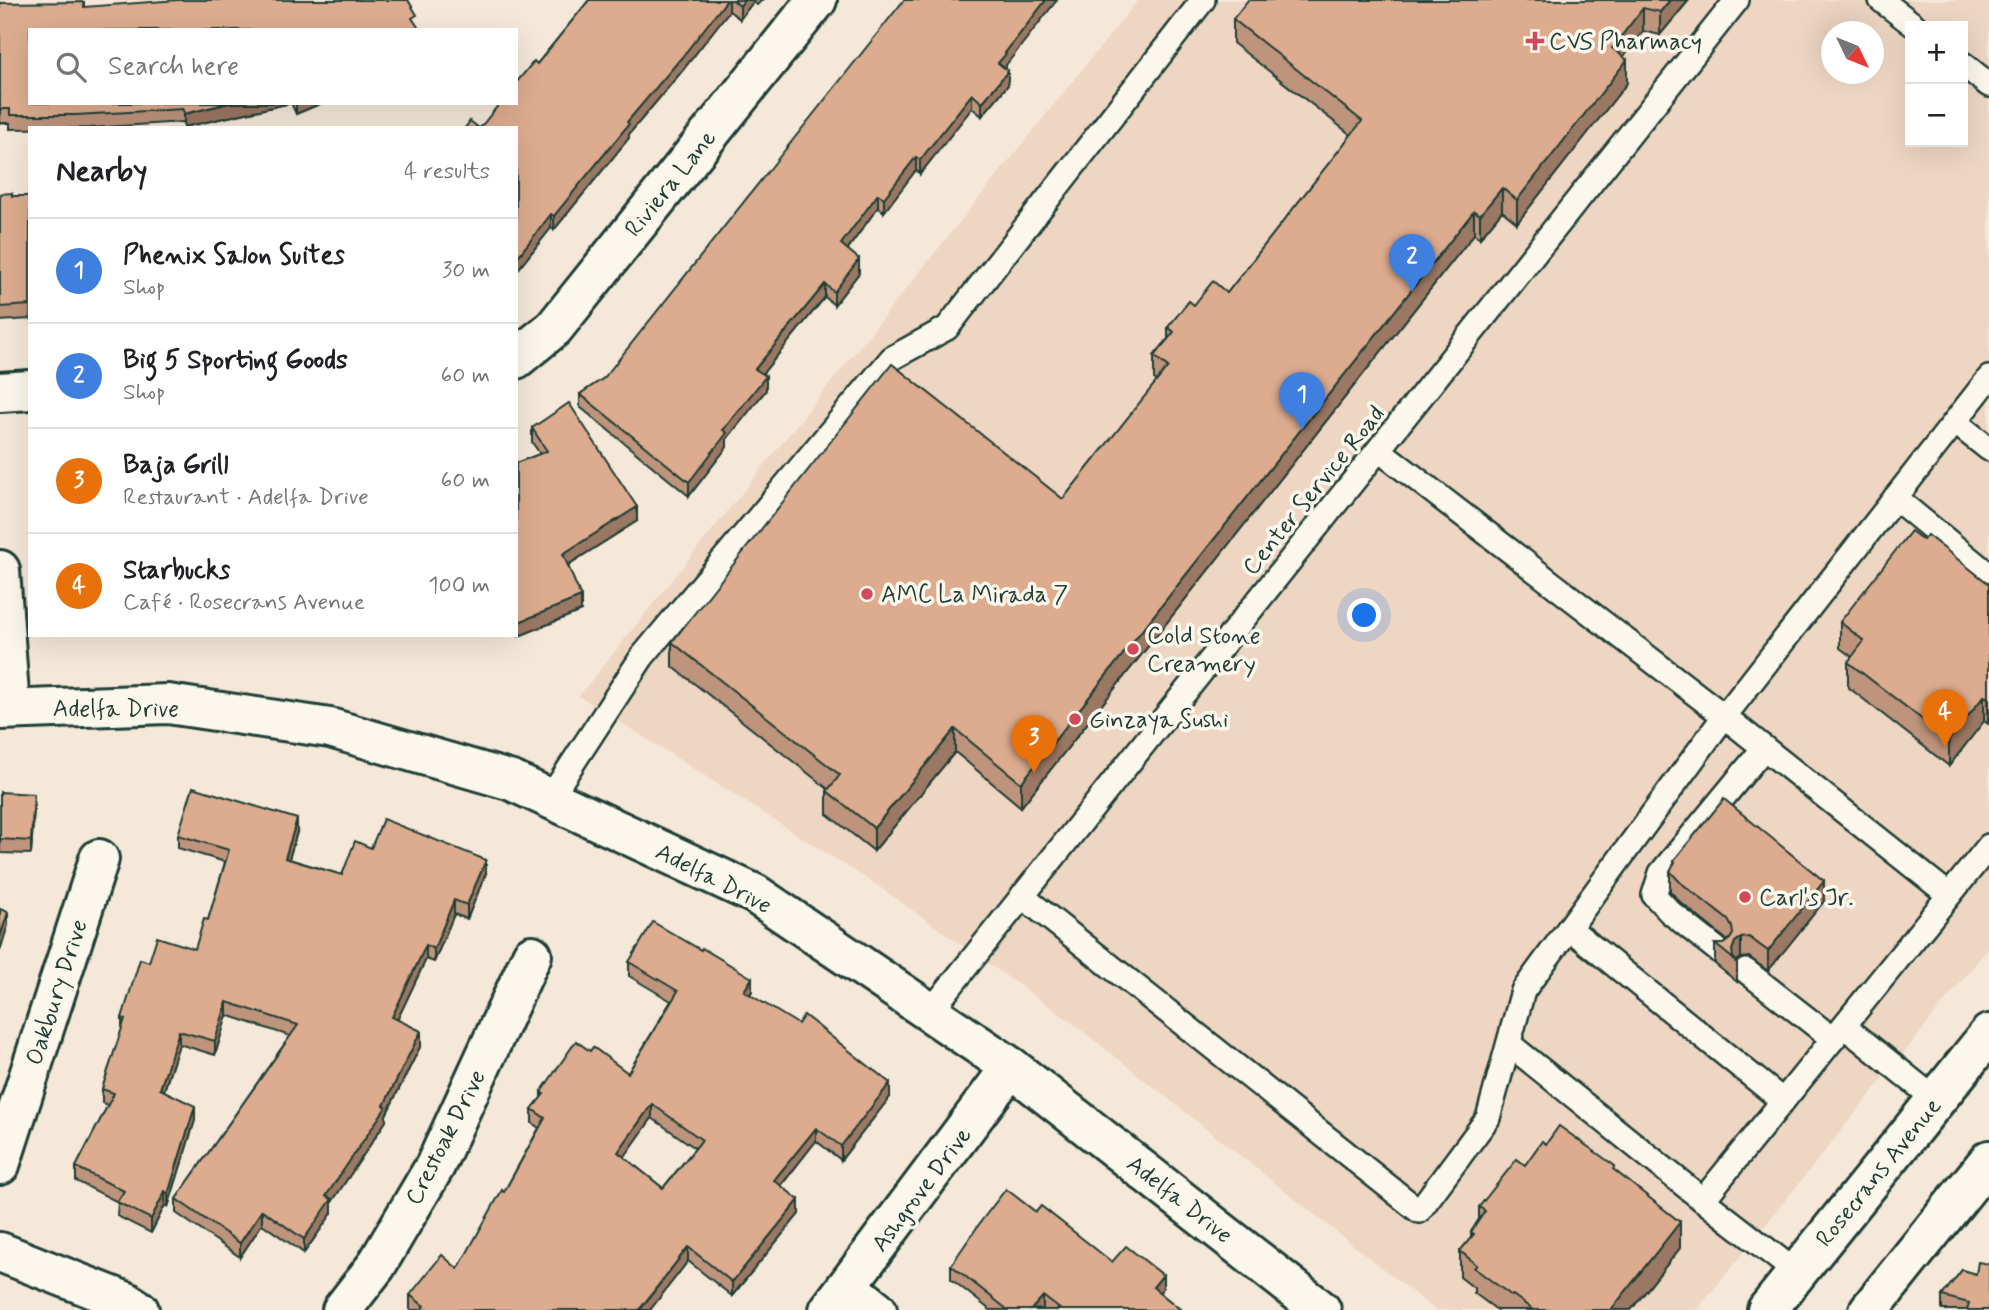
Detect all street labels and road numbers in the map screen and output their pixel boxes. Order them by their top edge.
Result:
street label: Riviera Lane [618,124,724,244]
street label: Center Service Road [1236,400,1392,582]
street label: Adelfa Drive [53,694,179,725]
street label: Adelfa Drive [650,837,777,922]
street label: Oakbury Drive [19,916,96,1069]
street label: Crestoak Drive [399,1065,494,1211]
street label: Rosecrans Avenue [1809,1092,1949,1254]
street label: Ashgrove Drive [865,1121,979,1259]
street label: Adelfa Drive [1120,1149,1238,1251]

